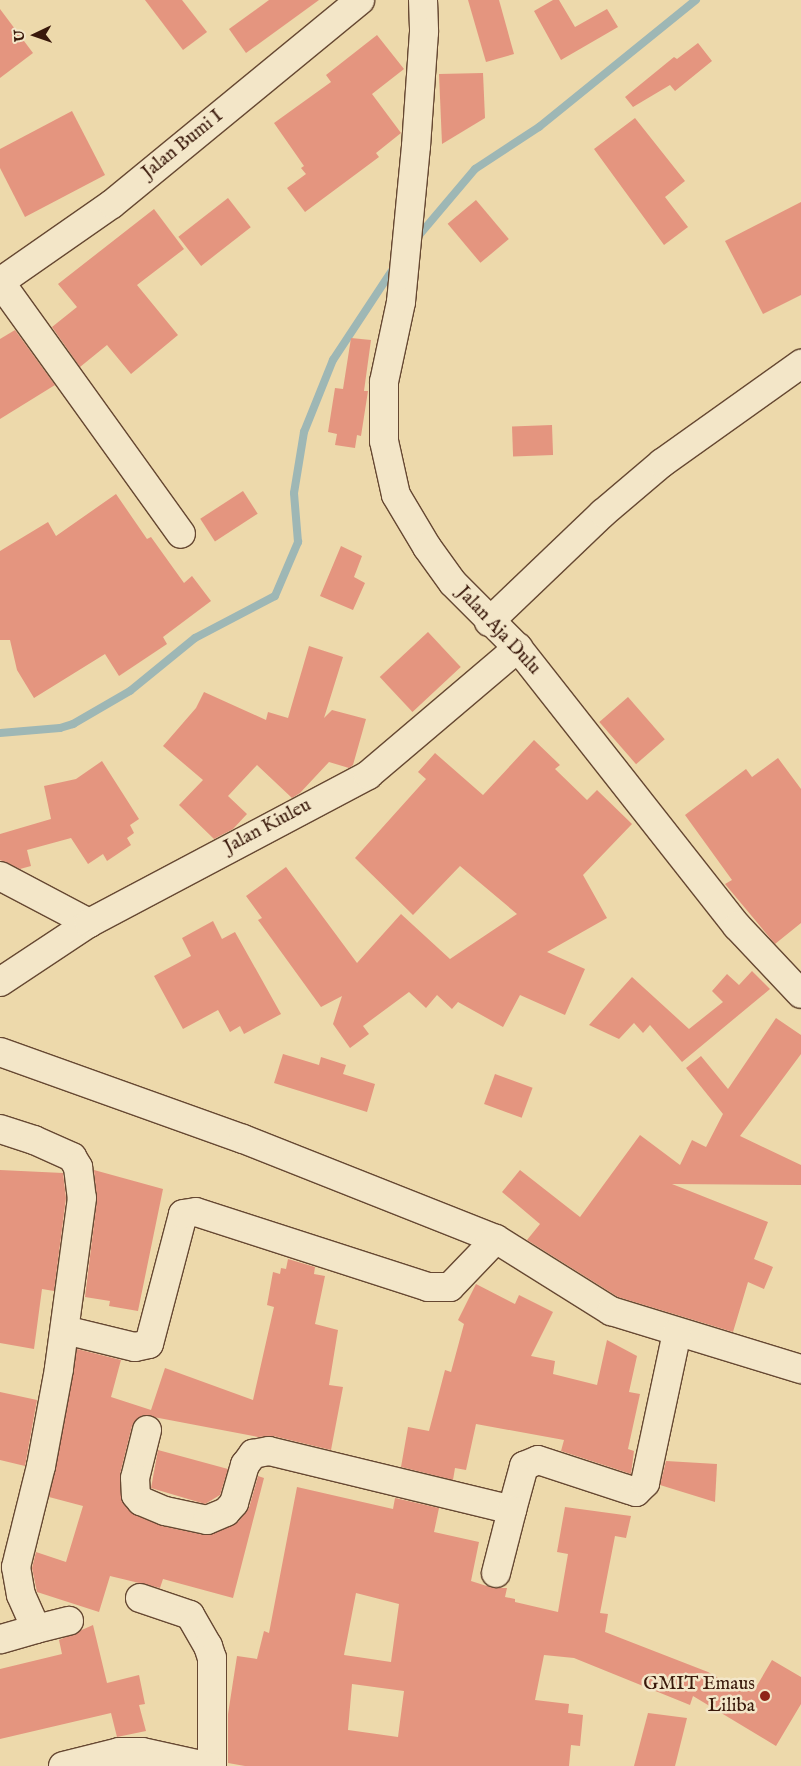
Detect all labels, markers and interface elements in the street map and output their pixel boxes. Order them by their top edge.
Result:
north arrow [10,10,60,60]
text: U [11,29,29,42]
street label: Jalan Bumi I [138,105,228,185]
street label: Jalan Aja Dulu [451,582,545,680]
street label: Jalan Kiuleu [221,795,315,859]
place label: GMIT Emaus Liliba [643,1674,755,1718]
marker: GMIT Emaus Liliba [759,1690,771,1702]

